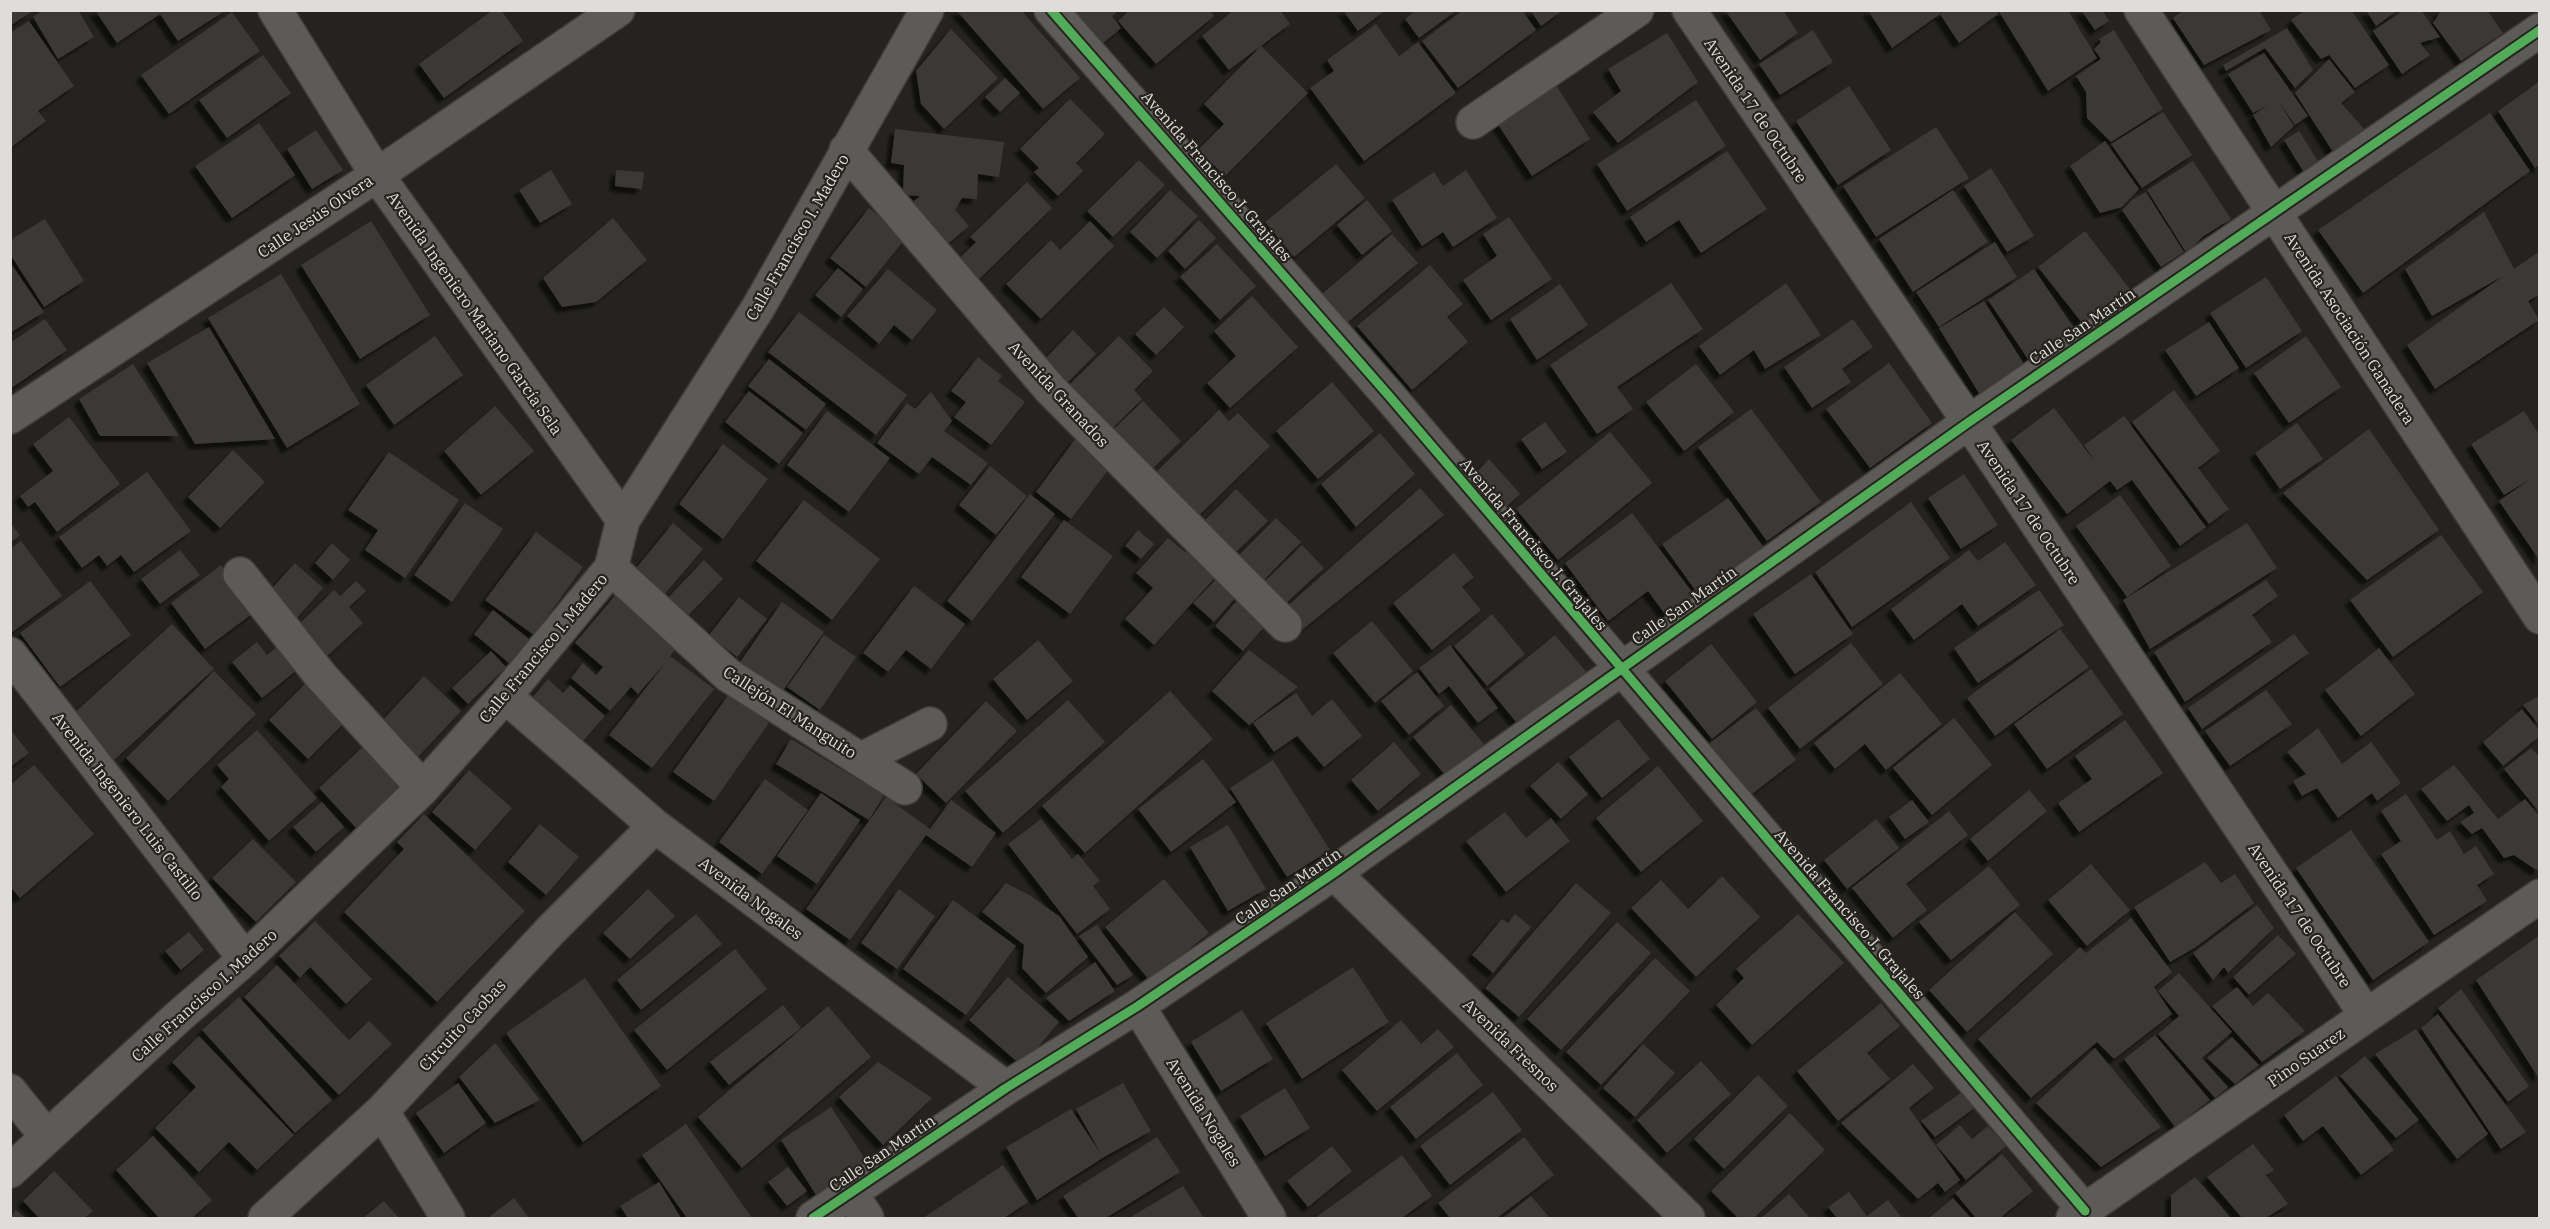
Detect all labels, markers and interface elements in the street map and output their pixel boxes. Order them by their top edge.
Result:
street label: Avenida 17 de Octubre [1700,34,1812,186]
street label: Avenida Francisco J. Grajales [1138,87,1296,265]
street label: Calle Francisco I. Madero [741,150,853,324]
street label: Calle Jesús Olvera [254,170,377,262]
street label: Avenida Ingeniero Mariano García Sela [383,187,567,439]
street label: Avenida Asociación Ganadera [2280,228,2420,428]
street label: Calle San Martín [2025,283,2139,369]
street label: Avenida Granados [1005,337,1113,451]
street label: Avenida 17 de Octubre [1973,436,2085,588]
street label: Avenida Francisco J. Grajales [1456,454,1612,634]
street label: Calle San Martín [1628,561,1740,649]
street label: Calle Francisco I. Madero [475,569,611,727]
street label: Callejón El Manguito [720,661,860,763]
street label: Avenida Ingeniero Luis Castillo [48,708,208,904]
street label: Avenida Francisco J. Grajales [1771,825,1929,1003]
street label: Avenida 17 de Octubre [2244,839,2356,991]
street label: Calle San Martín [1231,843,1345,929]
street label: Avenida Nogales [695,852,807,944]
street label: Calle Francisco I. Madero [127,924,281,1066]
street label: Circuito Caobas [414,975,510,1075]
street label: Avenida Fresnos [1459,994,1563,1096]
street label: Pino Suarez [2263,1023,2349,1091]
street label: Avenida Nogales [1162,1054,1246,1170]
street label: Calle San Martín [825,1110,939,1196]

